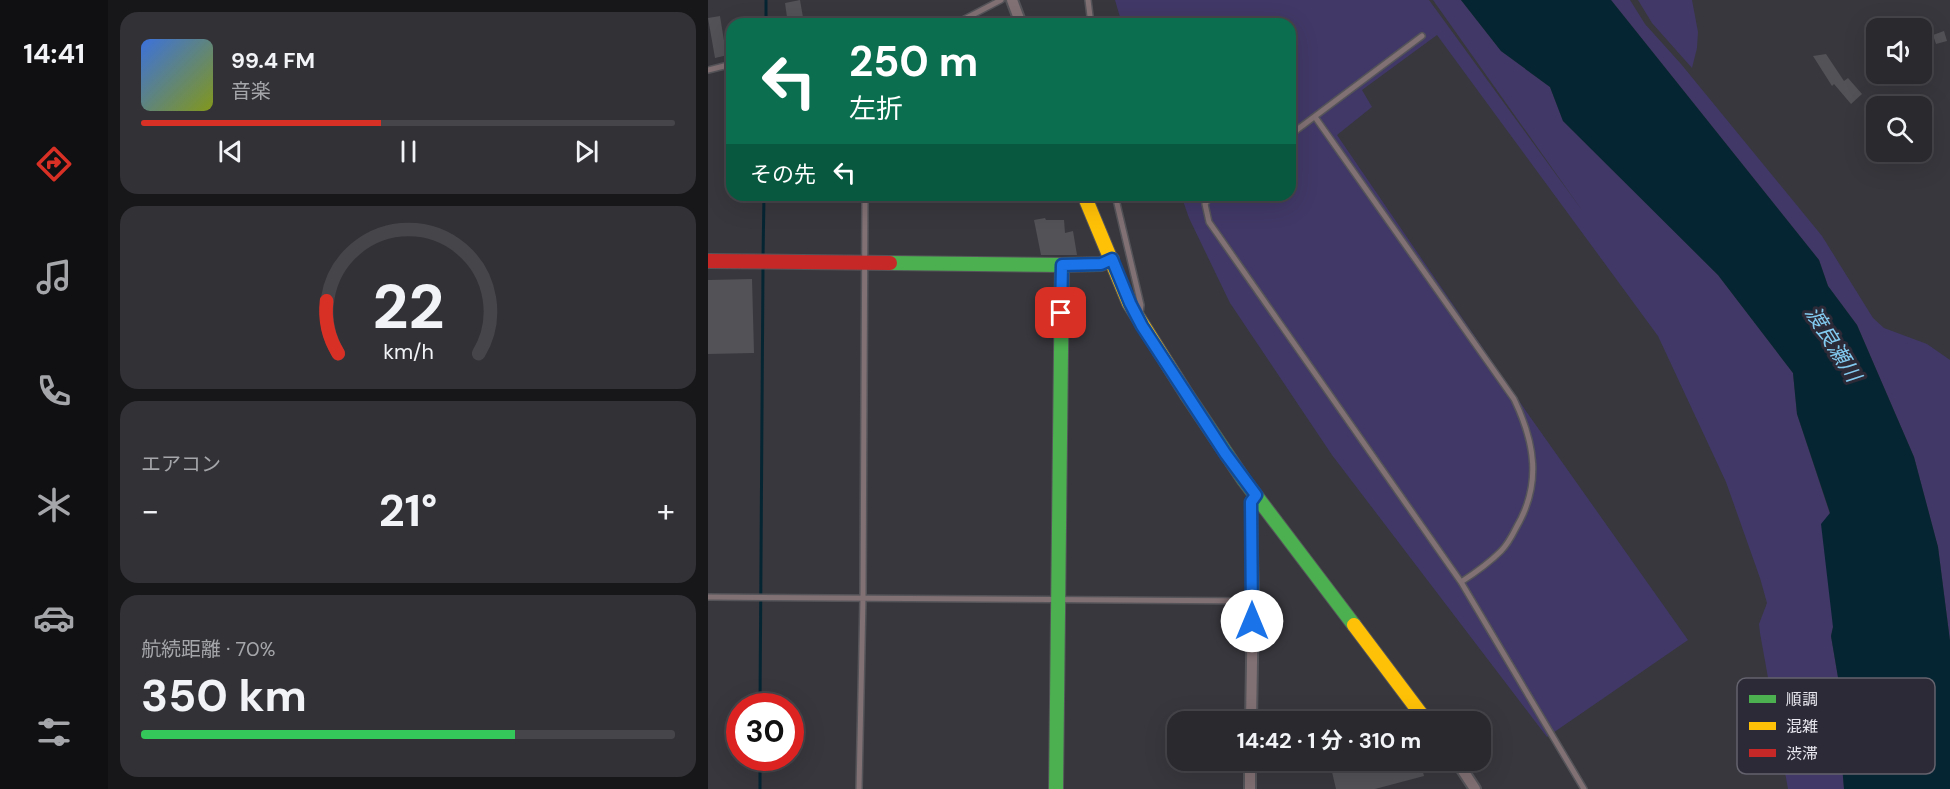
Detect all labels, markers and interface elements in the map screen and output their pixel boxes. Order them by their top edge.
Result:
map controls [1866,18,1932,162]
button: sound [1866,18,1932,84]
text: 250 m [849,34,978,89]
text: 14:41 [23,36,85,71]
icon: left [750,42,828,120]
text: 99.4 FM [231,46,315,75]
text: 音楽 [231,78,271,104]
text: 左折 [849,91,903,126]
button: search [1866,96,1932,162]
icon: previous [214,135,247,168]
icon: pause [392,135,425,168]
icon: next [570,135,603,168]
icon: directions [33,143,75,185]
icon: left [828,156,861,189]
text: その先 [750,160,816,189]
icon: music [33,256,75,298]
text: 22 [372,267,444,348]
pin [1035,287,1086,338]
icon: arrive [1044,296,1077,329]
water label: 渡良瀬川 [1799,301,1868,389]
text: km/h [383,339,433,367]
icon: phone [33,370,75,412]
text: エアコン [141,451,221,477]
text: 21° [379,481,437,540]
icon: climate [33,484,75,526]
text: − [141,489,159,532]
text: + [657,489,675,532]
position arrow [1220,589,1284,653]
icon: car [33,597,75,639]
text: 航続距離 · 70% [141,636,275,662]
text: 350 km [141,666,307,725]
legend [1737,678,1935,774]
text: 順調 [1786,689,1818,710]
speed limit sign: 30 [726,693,804,771]
icon: filters [33,711,75,753]
text: 混雑 [1786,716,1818,737]
text: 14:42 · 1 分 · 310 m [1237,726,1421,755]
text: 渋滞 [1786,743,1818,764]

